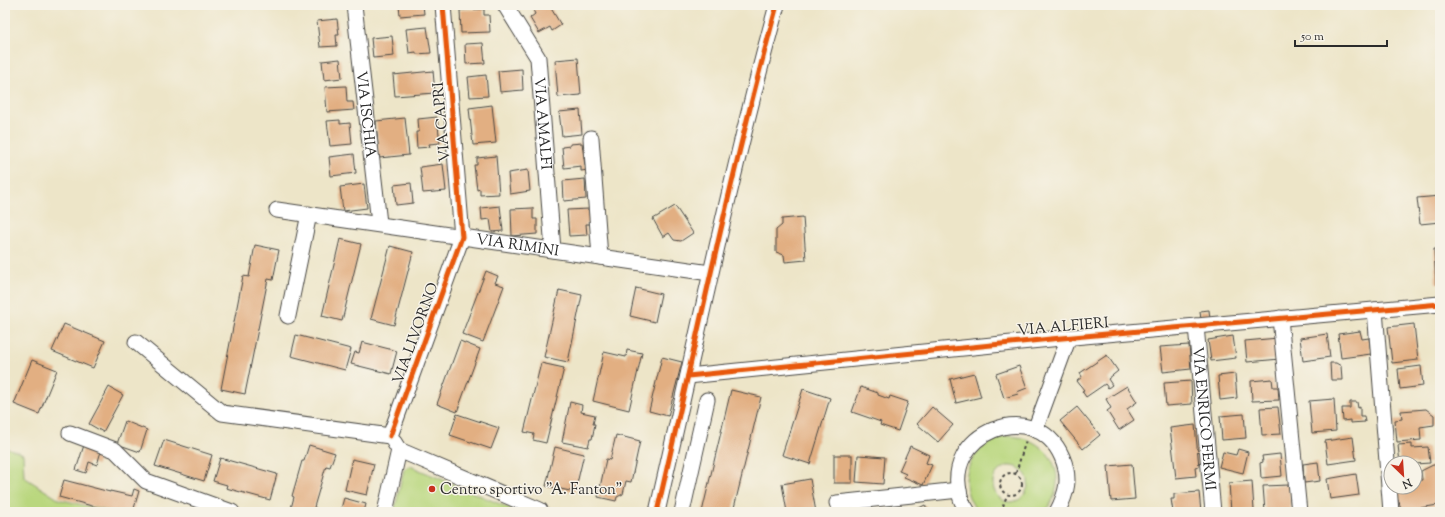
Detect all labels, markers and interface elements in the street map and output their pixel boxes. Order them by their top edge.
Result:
scale bar [1295,22,1387,48]
text: 50 m [1300,28,1324,46]
street label: VIA ISCHIA [350,70,380,159]
street label: VIA AMALFI [528,76,556,171]
street label: VIA CAPRI [429,81,456,163]
street label: VIA RIMINI [474,230,560,263]
street label: VIA LIVORNO [388,280,445,387]
street label: VIA ALFIERI [1017,313,1110,342]
street label: VIA ENRICO FERMI [1186,346,1220,492]
north arrow [1383,455,1423,495]
text: N [1399,474,1415,492]
place label: Centro sportivo "A. Fanton" [440,480,622,501]
marker: Centro sportivo "A. Fanton" [427,484,437,494]

